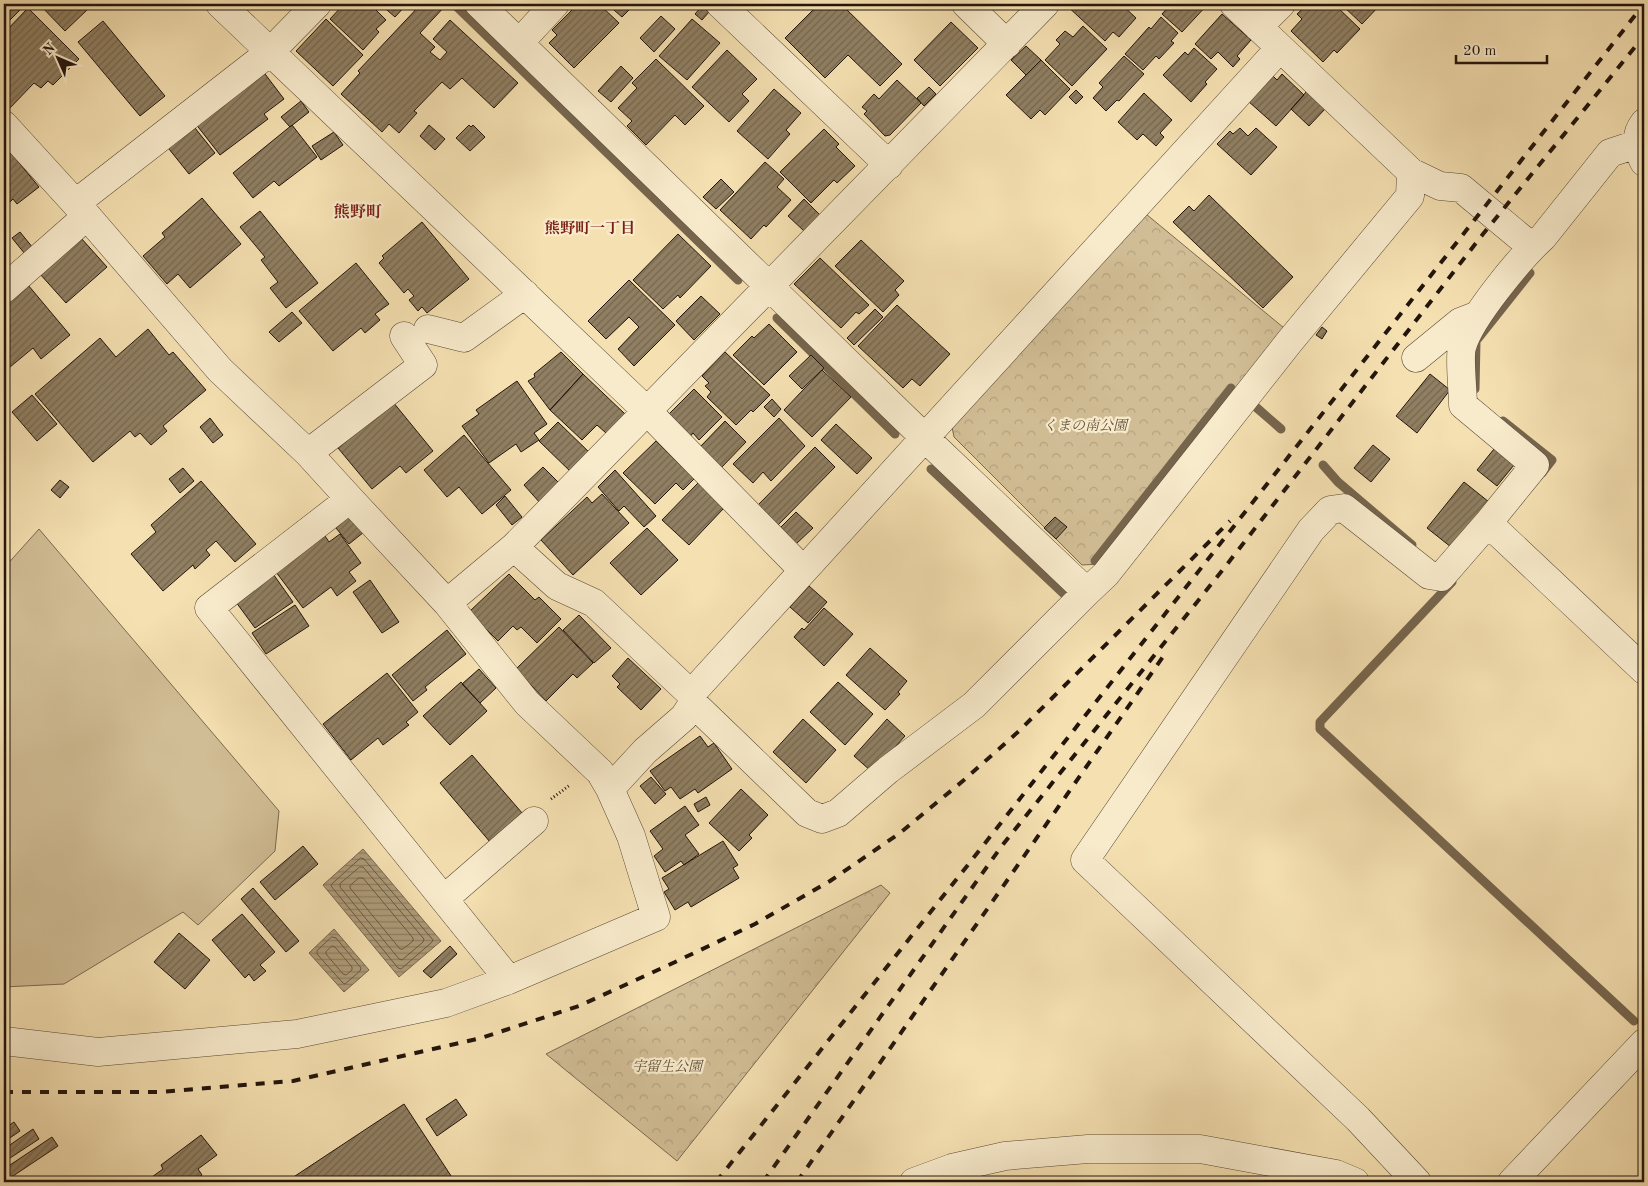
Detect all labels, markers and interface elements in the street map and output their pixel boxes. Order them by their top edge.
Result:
north arrow [32,32,82,82]
scale bar [1456,32,1547,64]
text: N [41,41,58,58]
text: 20 m [1463,44,1497,59]
district label: 熊野町 [334,203,382,221]
district label: 熊野町一丁目 [545,220,635,237]
park label: くまの南公園 [1043,418,1129,433]
park label: 宇留生公園 [632,1059,704,1074]

